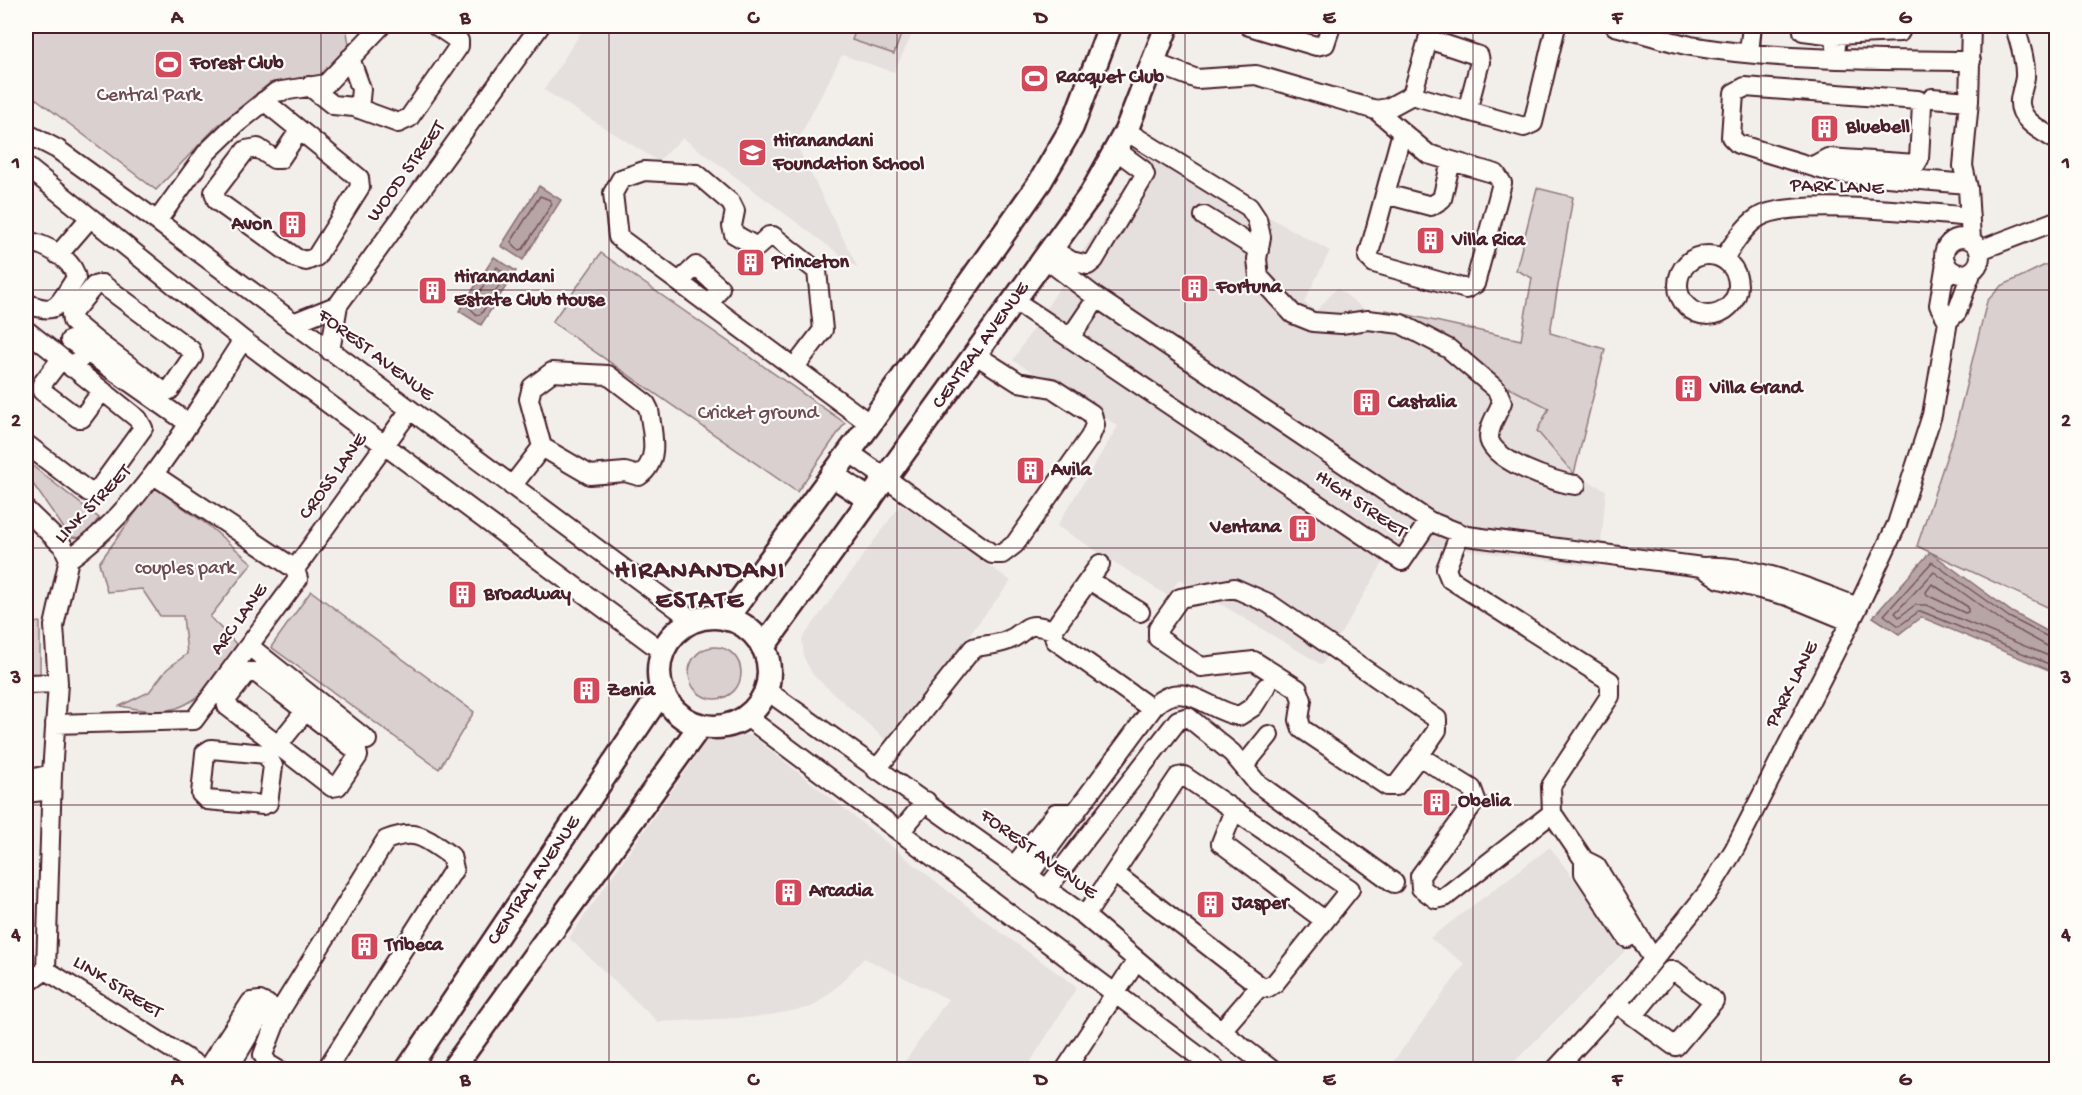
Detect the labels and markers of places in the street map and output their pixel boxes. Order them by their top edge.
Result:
sports icon: Forest Club [153,48,185,80]
place label: Forest Club [189,53,284,76]
sports icon: Racquet Club [1019,62,1051,94]
place label: Racquet Club [1055,67,1165,90]
building icon: Bluebell [1809,112,1841,144]
place label: Bluebell [1845,117,1911,140]
place label: Hiranandani Foundation School [772,131,925,177]
school or university icon: Hiranandani Foundation School [736,137,768,169]
building icon: Avon [277,209,309,241]
place label: Avon [231,214,272,237]
building icon: Villa Rica [1415,225,1447,257]
place label: Villa Rica [1451,230,1526,253]
building icon: Princeton [735,247,767,279]
place label: Princeton [771,252,850,275]
place label: Hiranandani Estate Club House [454,267,606,313]
building icon: Fortuna [1179,272,1211,304]
building icon: Hiranandani Estate Club House [417,274,449,306]
place label: Fortuna [1215,277,1283,300]
building icon: Villa Grand [1673,373,1705,405]
place label: Villa Grand [1709,378,1804,401]
building icon: Castalia [1351,387,1383,419]
place label: Castalia [1387,392,1457,415]
building icon: Avila [1014,455,1046,487]
place label: Avila [1050,460,1092,483]
building icon: Ventana [1286,512,1318,544]
place label: Ventana [1209,517,1282,540]
building icon: Broadway [447,579,479,611]
place label: Broadway [483,584,571,607]
building icon: Zenia [570,675,602,707]
place label: Zenia [607,680,656,703]
building icon: Obelia [1421,786,1453,818]
place label: Obelia [1458,791,1512,814]
building icon: Arcadia [772,876,804,908]
place label: Arcadia [808,881,874,904]
building icon: Jasper [1195,888,1227,920]
place label: Jasper [1231,893,1290,916]
building icon: Tribeca [348,930,380,962]
place label: Tribeca [383,935,444,958]

